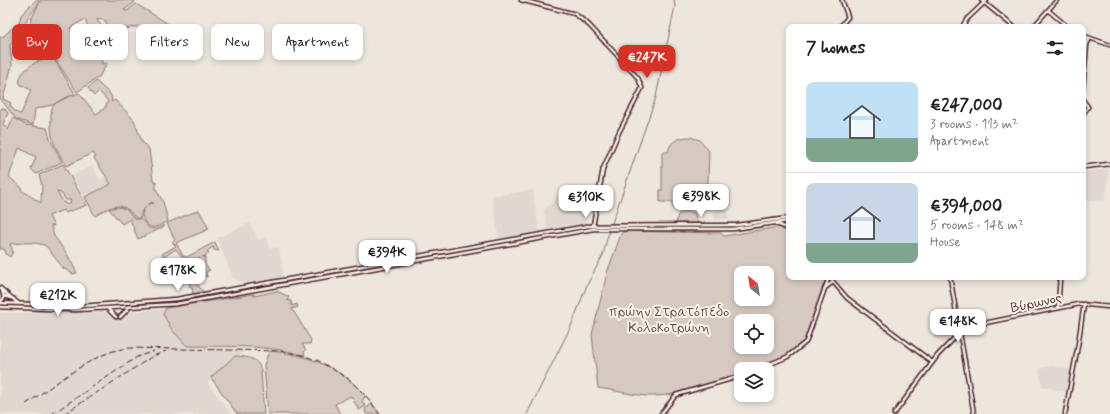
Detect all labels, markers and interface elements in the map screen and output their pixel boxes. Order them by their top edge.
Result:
chip: Buy [12,24,62,60]
chip: Rent [70,24,128,60]
chip: Filters [136,24,203,60]
chip: New [211,24,264,60]
chip: Apartment [272,24,363,60]
text: 7 homes [806,37,865,59]
icon: filters [1044,37,1066,59]
pin: €247K [619,45,675,79]
text: €247K [627,49,667,66]
text: €247,000 [930,94,1002,116]
icon: home [838,98,886,146]
text: 3 rooms · 113 m² [930,116,1018,133]
text: Apartment [930,133,989,150]
pin: €398K [673,184,729,218]
pin: €310K [558,185,614,219]
text: €398K [682,188,720,205]
text: €310K [568,189,605,206]
text: €394,000 [930,195,1002,217]
icon: home [838,199,886,247]
text: 5 rooms · 148 m² [930,217,1024,234]
text: House [930,234,961,251]
pin: €394K [359,240,415,274]
text: €394K [368,244,407,261]
pin: €178K [150,258,206,292]
text: €178K [159,262,197,279]
north arrow [734,266,774,306]
map controls [734,266,774,402]
pin: €212K [30,283,86,317]
text: €212K [39,287,77,304]
street label: Βύρωνος [1009,289,1063,317]
park label: πρώην Στρατόπεδο Κολοκοτρώνη [609,303,729,337]
pin: €148K [930,309,986,343]
text: €148K [939,313,977,330]
button: locate [734,314,774,354]
button: layers [734,362,774,402]

